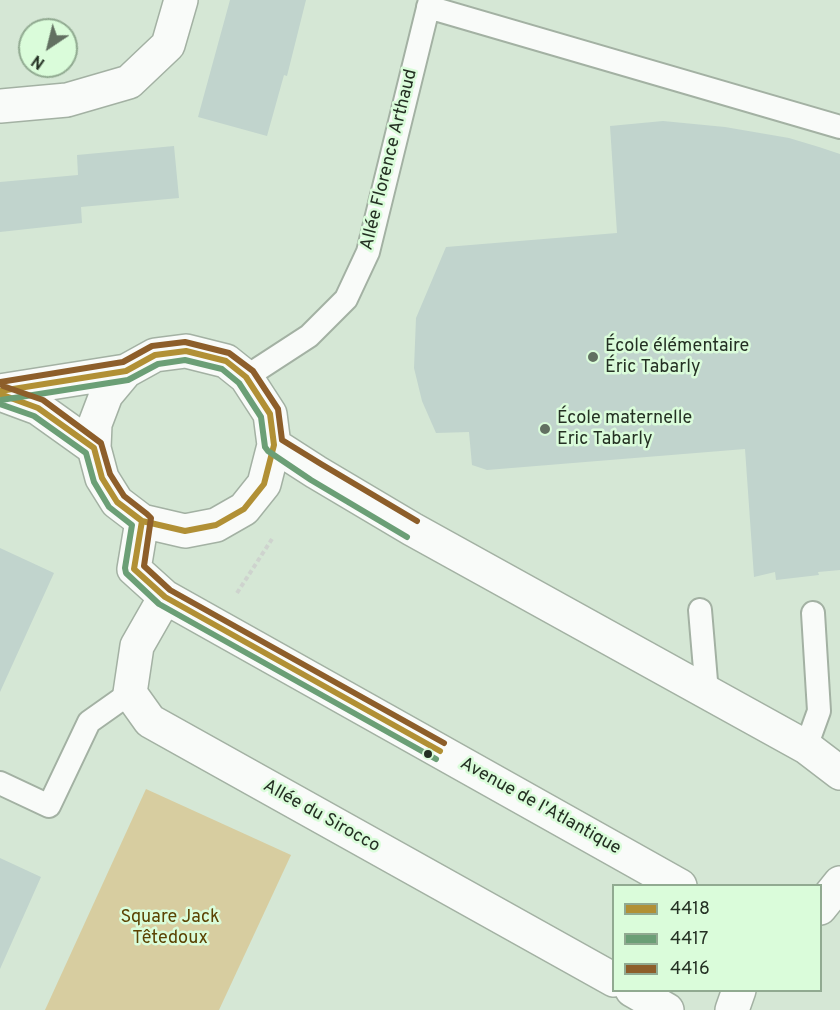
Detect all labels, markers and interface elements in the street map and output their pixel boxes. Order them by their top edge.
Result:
north arrow [18,18,78,78]
text: N [28,50,49,73]
street label: Allée Florence Arthaud [357,67,423,253]
place label: École élémentaire Éric Tabarly [605,336,749,378]
marker: École élémentaire Éric Tabarly [586,350,600,364]
place label: École maternelle Eric Tabarly [557,408,692,450]
marker: École maternelle Eric Tabarly [538,422,552,436]
unlabelled marker [422,748,434,760]
street label: Avenue de l'Atlantique [456,754,624,860]
street label: Allée du Sirocco [259,776,383,858]
legend [612,884,822,992]
text: 4418 [670,898,710,921]
park label: Square Jack Têtedoux [120,907,220,950]
text: 4417 [670,928,708,951]
text: 4416 [670,958,710,981]

